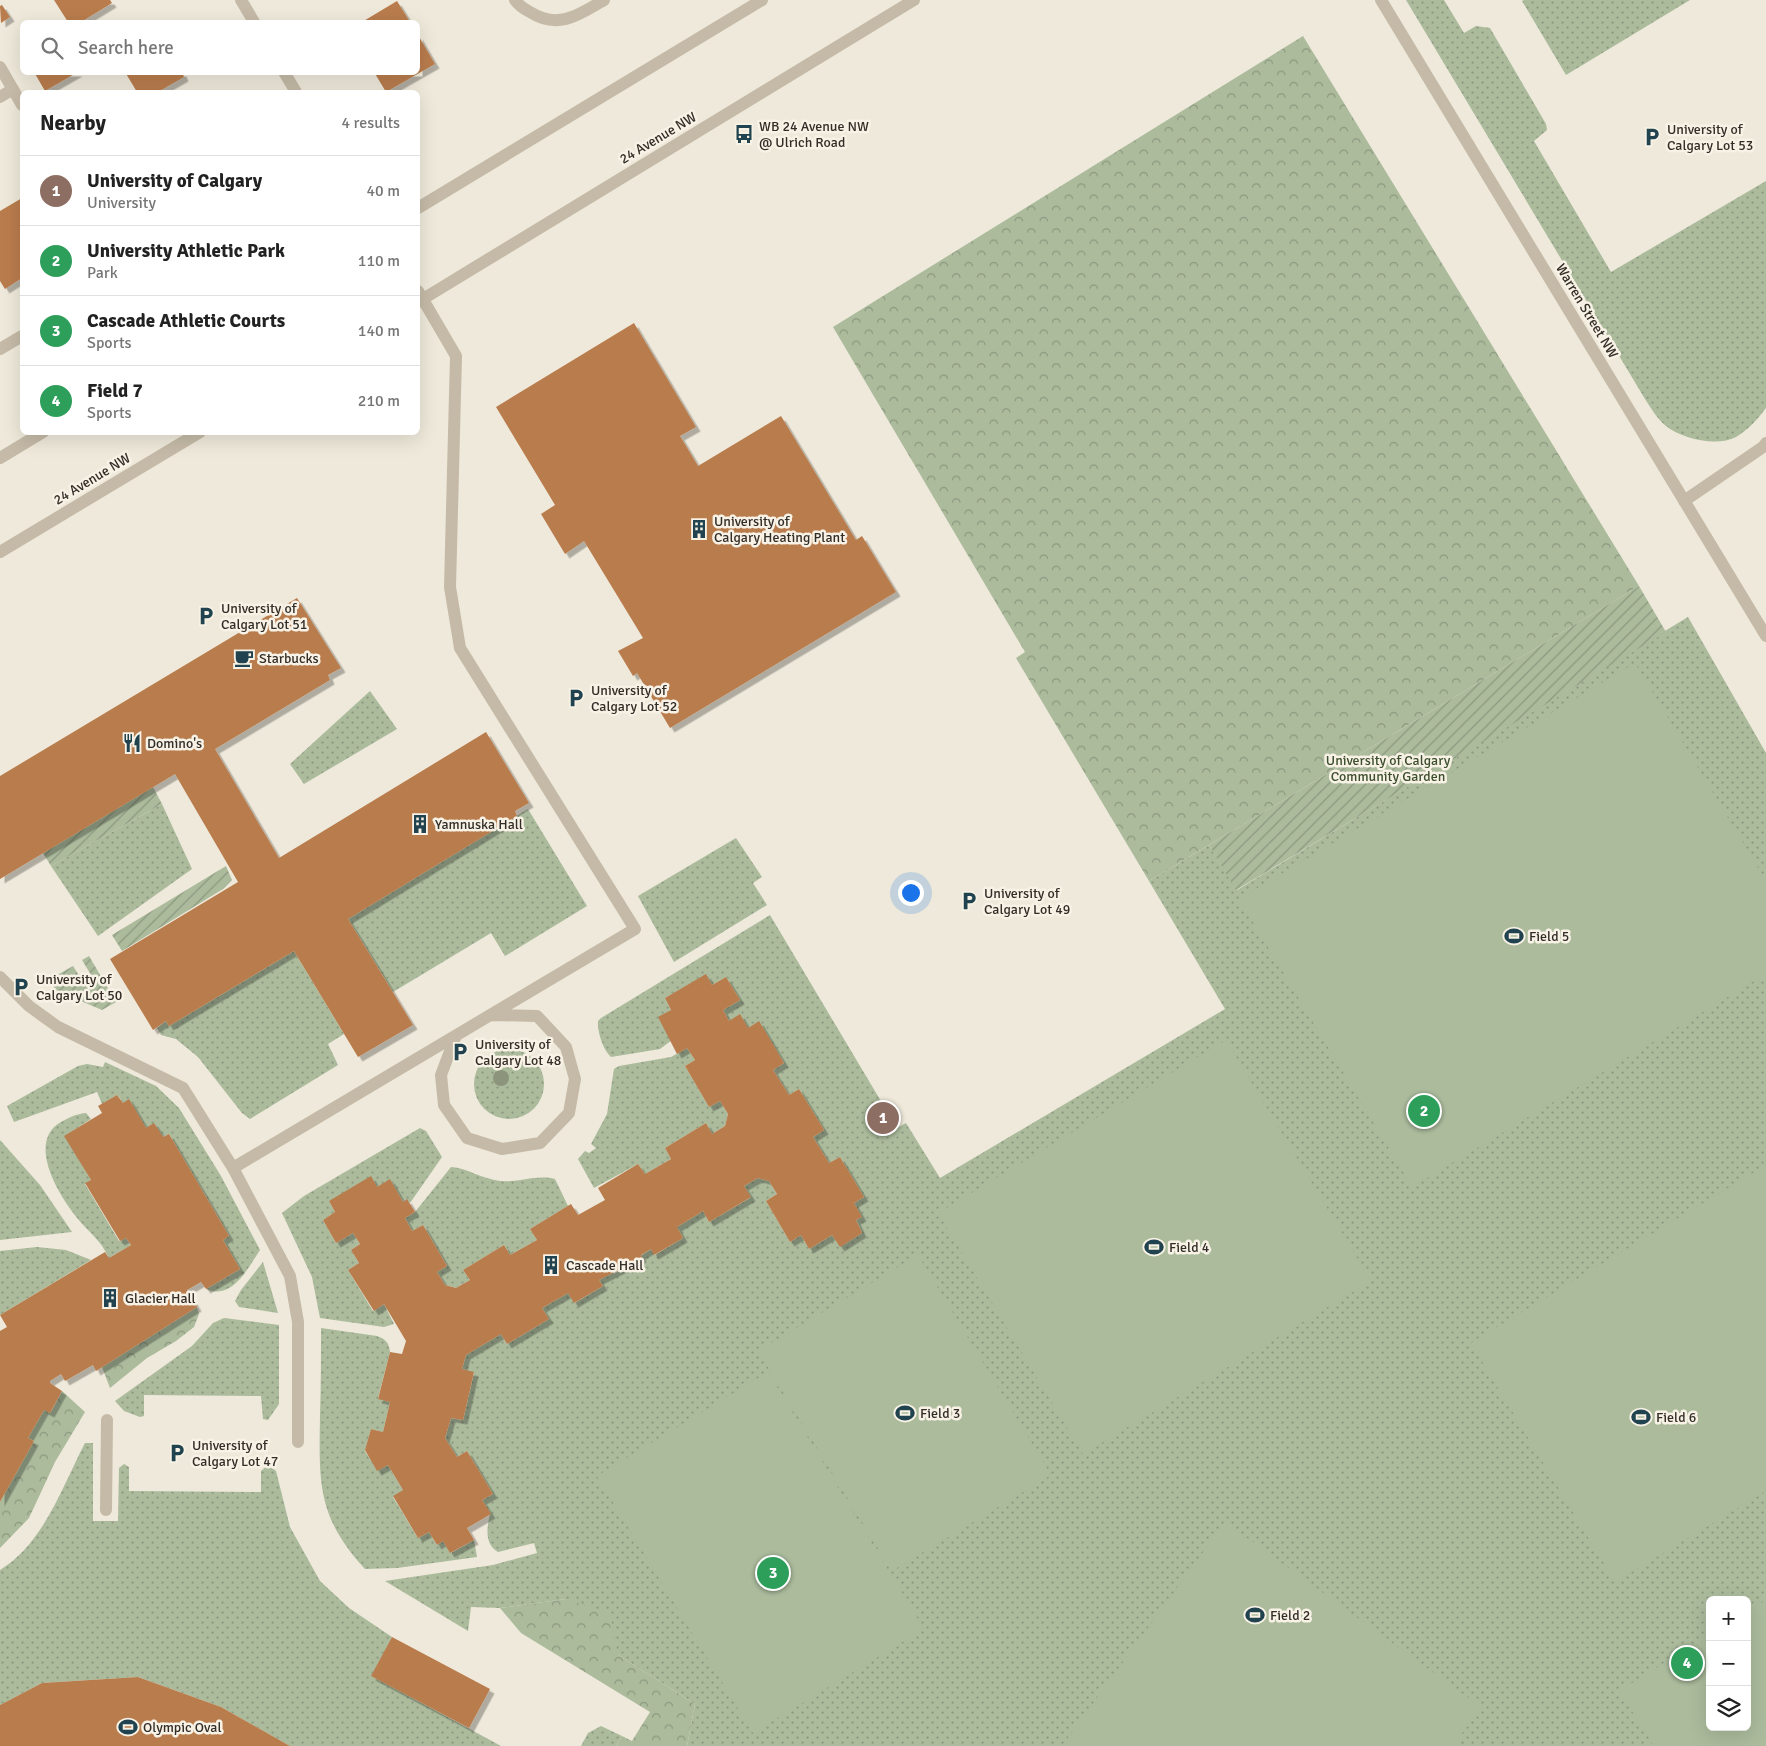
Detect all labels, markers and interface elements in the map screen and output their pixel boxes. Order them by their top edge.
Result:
search box [20,20,420,75]
icon: search [38,34,66,62]
text: Search here [78,36,174,60]
street label: 24 Avenue NW [617,108,700,168]
text: Nearby [40,110,106,136]
text: 4 results [341,113,400,133]
place label: WB 24 Avenue NW @ Ulrich Road [759,118,869,151]
place label: University of Calgary Lot 53 [1667,121,1753,154]
bus stop icon: WB 24 Avenue NW @ Ulrich Road [733,123,755,145]
parking icon: University of Calgary Lot 53 [1641,126,1663,148]
text: University of Calgary [87,169,262,193]
text: 1 [52,181,60,201]
text: 40 m [366,181,400,201]
text: University [87,193,156,213]
text: University Athletic Park [87,239,285,263]
text: 2 [52,251,60,271]
text: 110 m [358,251,400,271]
street label: Warren Street NW [1552,261,1622,361]
text: Park [87,263,118,283]
text: Cascade Athletic Courts [87,309,285,333]
text: 3 [52,321,60,341]
text: 140 m [358,321,400,341]
text: Sports [87,333,132,353]
text: Field 7 [87,379,143,403]
text: 4 [52,391,60,411]
text: 210 m [358,391,400,411]
text: Sports [87,403,132,423]
street label: 24 Avenue NW [51,449,134,509]
place label: University of Calgary Heating Plant [714,513,845,546]
building icon: University of Calgary Heating Plant [688,518,710,540]
place label: University of Calgary Lot 51 [221,600,307,633]
parking icon: University of Calgary Lot 51 [195,605,217,627]
cafe icon: Starbucks [233,647,255,669]
place label: Starbucks [259,650,319,667]
place label: University of Calgary Lot 52 [591,682,677,715]
parking icon: University of Calgary Lot 52 [565,687,587,709]
restaurant icon: Domino's [121,732,143,754]
place label: Domino's [147,735,202,752]
park label: University of Calgary Community Garden [1326,752,1451,785]
building icon: Yamnuska Hall [409,813,431,835]
place label: Yamnuska Hall [435,816,523,833]
your location [898,880,924,906]
place label: University of Calgary Lot 49 [984,885,1070,918]
parking icon: University of Calgary Lot 49 [958,890,980,912]
sports icon: Field 5 [1503,925,1525,947]
place label: Field 5 [1529,928,1569,945]
place label: University of Calgary Lot 50 [36,971,122,1004]
parking icon: University of Calgary Lot 50 [10,976,32,998]
place label: University of Calgary Lot 48 [475,1036,561,1069]
parking icon: University of Calgary Lot 48 [449,1041,471,1063]
pin: 2 [1408,1092,1440,1130]
pin: 1 [867,1099,899,1137]
sports icon: Field 4 [1143,1236,1165,1258]
place label: Field 4 [1169,1239,1210,1256]
building icon: Cascade Hall [540,1254,562,1276]
place label: Cascade Hall [566,1257,643,1274]
building icon: Glacier Hall [99,1287,121,1309]
place label: Glacier Hall [125,1290,196,1307]
sports icon: Field 3 [894,1402,916,1424]
place label: Field 3 [920,1405,960,1422]
sports icon: Field 6 [1630,1406,1652,1428]
place label: Field 6 [1656,1409,1696,1426]
place label: University of Calgary Lot 47 [192,1437,278,1470]
parking icon: University of Calgary Lot 47 [166,1442,188,1464]
pin: 3 [757,1554,789,1592]
map controls [1706,1596,1751,1731]
button: + [1706,1596,1751,1641]
sports icon: Field 2 [1244,1604,1266,1626]
place label: Field 2 [1270,1607,1310,1624]
button: − [1706,1641,1751,1686]
pin: 4 [1671,1644,1703,1682]
button: layers [1706,1686,1751,1731]
sports icon: Olympic Oval [117,1716,139,1738]
place label: Olympic Oval [143,1719,222,1736]

